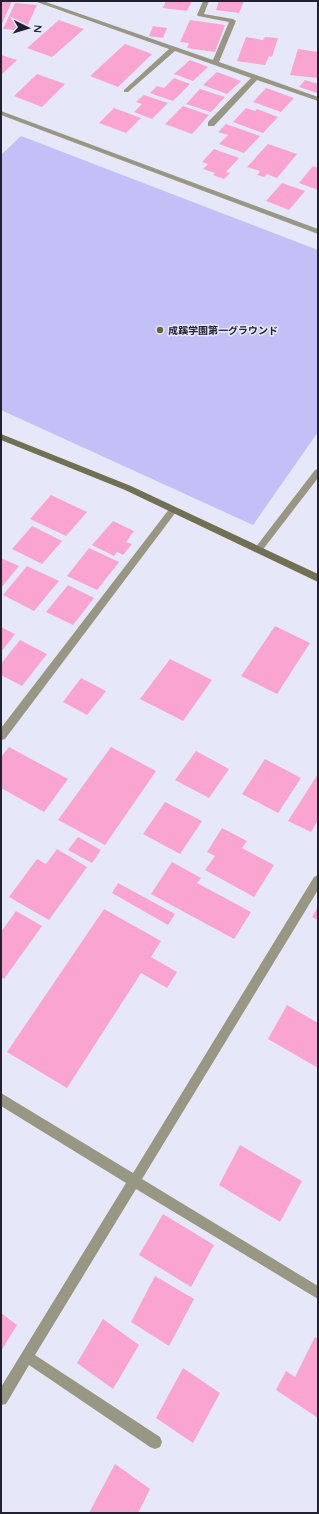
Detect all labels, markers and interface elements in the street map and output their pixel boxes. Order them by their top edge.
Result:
north arrow [8,8,48,48]
text: N [31,24,45,34]
place label: 成蹊学園第一グラウンド [168,324,278,337]
marker: 成蹊学園第一グラウンド [155,325,165,335]

